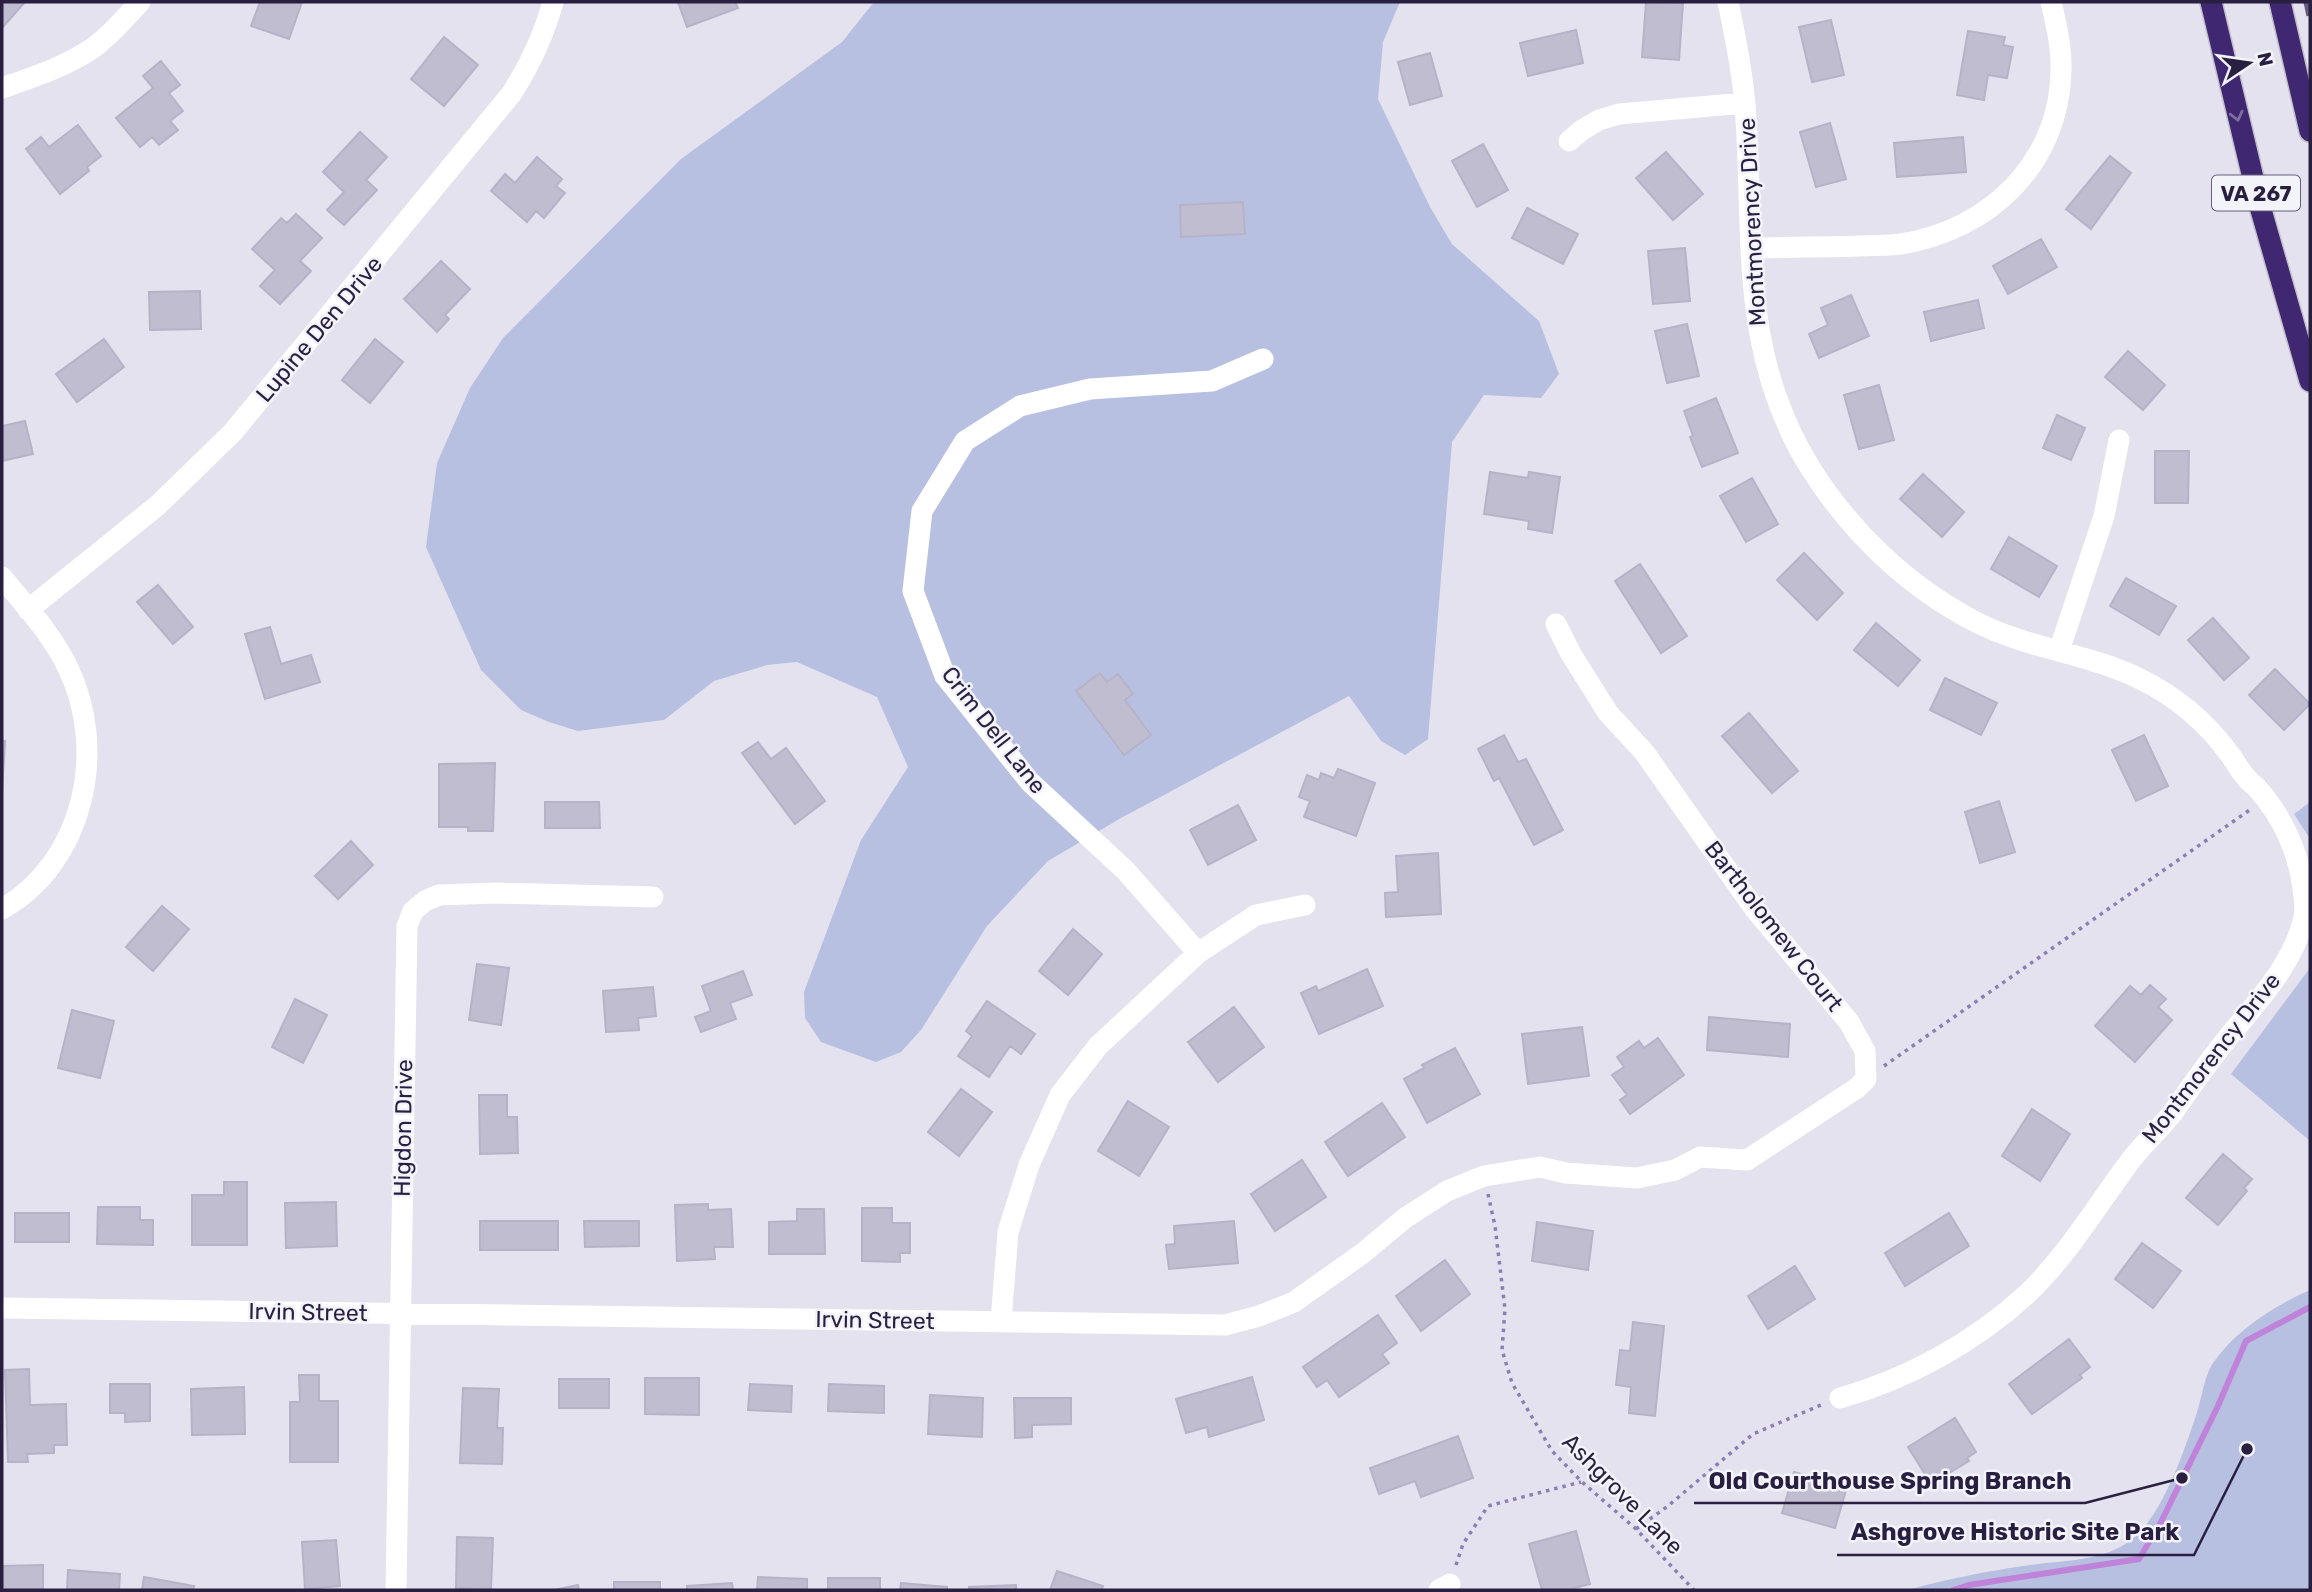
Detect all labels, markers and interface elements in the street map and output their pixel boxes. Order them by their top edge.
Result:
north arrow [2214,28,2284,98]
text: N [2252,50,2278,69]
one-way arrow [2229,110,2243,122]
street label: Montmorency Drive [1733,117,1771,327]
road number: VA 267 [2212,176,2300,210]
street label: Lupine Den Drive [250,250,388,408]
street label: Crim Dell Lane [936,661,1052,799]
street label: Bartholomew Court [1699,835,1849,1017]
street label: Montmorency Drive [2136,967,2286,1149]
street label: Higdon Drive [388,1059,418,1197]
street label: Irvin Street [248,1297,368,1327]
street label: Irvin Street [815,1305,935,1335]
street label: Ashgrove Lane [1557,1428,1689,1560]
callout: Old Courthouse Spring Branch [1694,1458,2085,1503]
text: Old Courthouse Spring Branch [1708,1467,2072,1495]
callout: Ashgrove Historic Site Park [1837,1510,2194,1555]
text: Ashgrove Historic Site Park [1851,1518,2179,1546]

